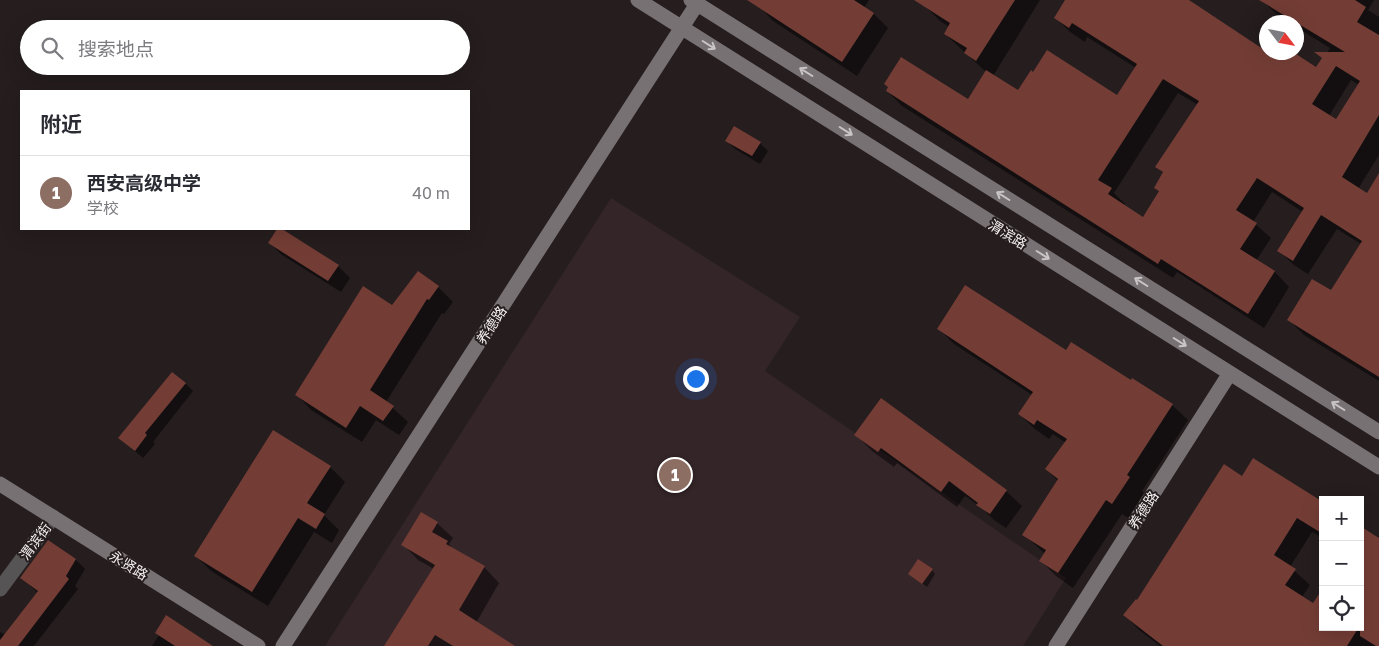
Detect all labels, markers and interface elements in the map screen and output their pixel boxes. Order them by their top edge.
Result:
north arrow [1259,15,1304,60]
search box [20,20,470,75]
icon: search [38,34,66,62]
text: 搜索地点 [78,37,154,60]
one-way arrow [701,40,715,50]
one-way arrow [800,67,814,77]
text: 附近 [40,111,82,137]
one-way arrow [839,127,853,137]
text: 西安高级中学 [87,171,201,194]
text: 1 [52,183,60,203]
text: 40 m [412,183,450,203]
one-way arrow [997,190,1011,200]
text: 学校 [87,198,119,218]
street label: 渭滨路 [986,216,1030,252]
one-way arrow [1035,251,1049,261]
one-way arrow [1134,277,1148,287]
street label: 养德路 [472,303,510,347]
one-way arrow [1173,337,1187,347]
your location [683,366,709,392]
one-way arrow [1331,400,1345,410]
pin: 1 [659,456,691,494]
street label: 养德路 [1124,488,1162,532]
map controls [1319,496,1364,631]
button: + [1319,496,1364,541]
street label: 渭滨街 [16,519,54,563]
button: − [1319,541,1364,586]
street label: 永贤路 [107,547,151,583]
button: locate [1319,586,1364,631]

